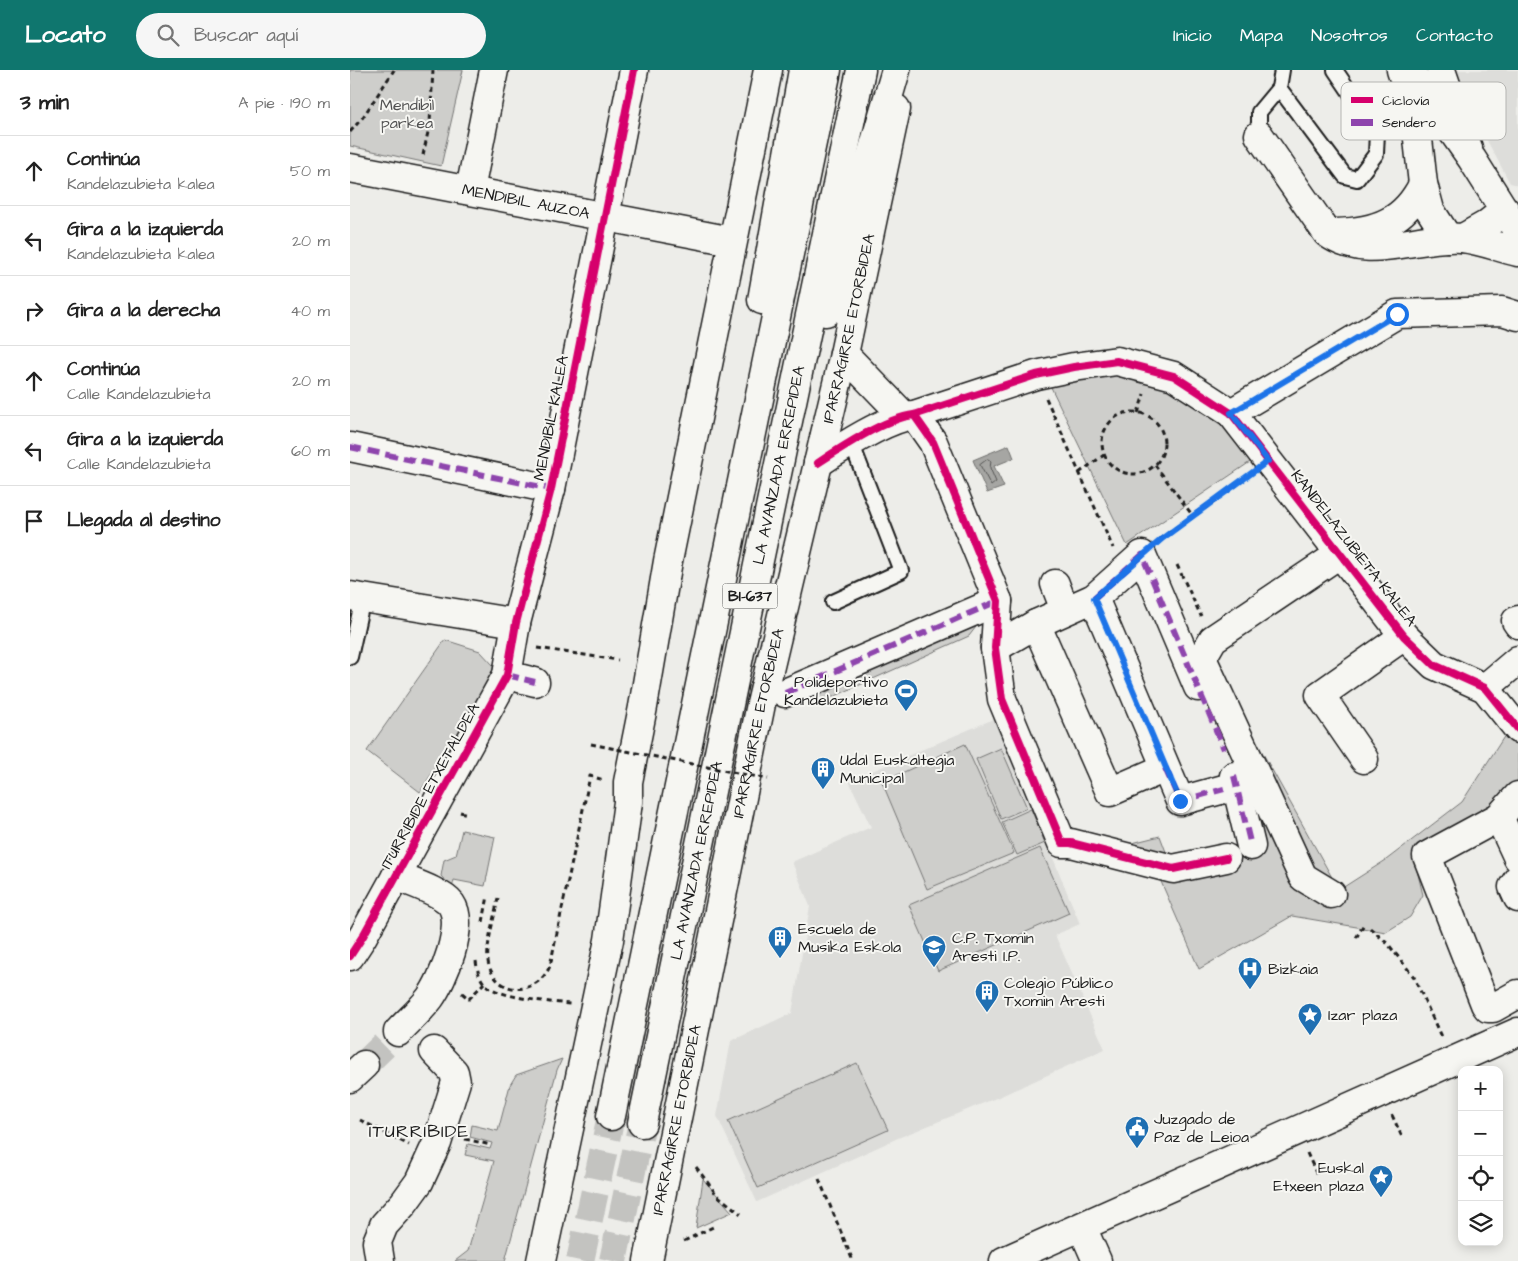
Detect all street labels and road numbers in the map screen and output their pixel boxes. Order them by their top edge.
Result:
street label: MENDIBIL AUZOA [460,179,592,225]
street label: IPARRAGIRRE ETORBIDEA [817,232,880,425]
street label: MENDIBIL KALEA [528,353,574,483]
street label: LA AVANZADA ERREPIDEA [747,364,810,566]
street label: KANDELAZUBIETA KALEA [1286,465,1422,631]
road number: BI-637 [722,584,778,608]
street label: IPARRAGIRRE ETORBIDEA [727,626,790,820]
street label: ITURRIBIDE ETXETALDEA [375,699,485,873]
street label: LA AVANZADA ERREPIDEA [665,759,728,962]
street label: IPARRAGIRRE ETORBIDEA [647,1023,707,1217]

